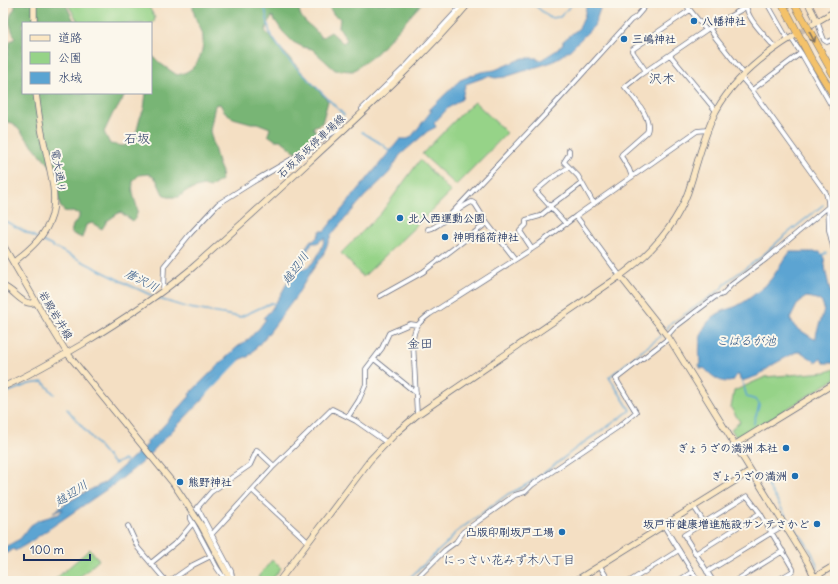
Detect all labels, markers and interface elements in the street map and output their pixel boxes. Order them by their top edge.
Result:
place label: 八幡神社 [702,14,746,28]
marker: 八幡神社 [689,16,699,26]
legend [22,22,152,94]
text: 道路 [58,30,82,45]
one-way arrow [809,31,817,43]
place label: 三嶋神社 [632,32,676,46]
marker: 三嶋神社 [619,34,629,44]
text: 公園 [58,50,82,65]
text: 水域 [58,70,82,85]
district label: 沢木 [649,70,675,87]
street label: 石坂高坂停車場線 [274,111,348,181]
district label: 石坂 [124,130,150,147]
street label: 電大通り [48,148,70,194]
place label: 北入西運動公園 [408,211,485,225]
marker: 北入西運動公園 [395,213,405,223]
place label: 神明稲荷神社 [453,230,519,244]
marker: 神明稲荷神社 [440,232,450,242]
water label: 越辺川 [278,249,312,287]
water label: 唐沢川 [123,265,161,295]
street label: 岩殿岩井線 [36,288,76,342]
water label: こはるが池 [716,333,777,348]
district label: 金田 [407,335,433,352]
place label: ぎょうざの満洲 本社 [677,441,778,455]
marker: ぎょうざの満洲 本社 [781,443,791,453]
place label: ぎょうざの満洲 [711,469,787,483]
marker: ぎょうざの満洲 [790,471,800,481]
place label: 熊野神社 [188,475,232,489]
water label: 越辺川 [52,477,90,509]
marker: 熊野神社 [175,477,185,487]
place label: 坂戸市健康増進施設サンテさかど [643,517,809,531]
marker: 坂戸市健康増進施設サンテさかど [812,519,822,529]
place label: 凸版印刷坂戸工場 [466,525,554,539]
marker: 凸版印刷坂戸工場 [557,527,567,537]
scale bar [24,536,90,562]
text: 100 m [30,542,64,557]
district label: にっさい花みず木八丁目 [443,552,575,567]

